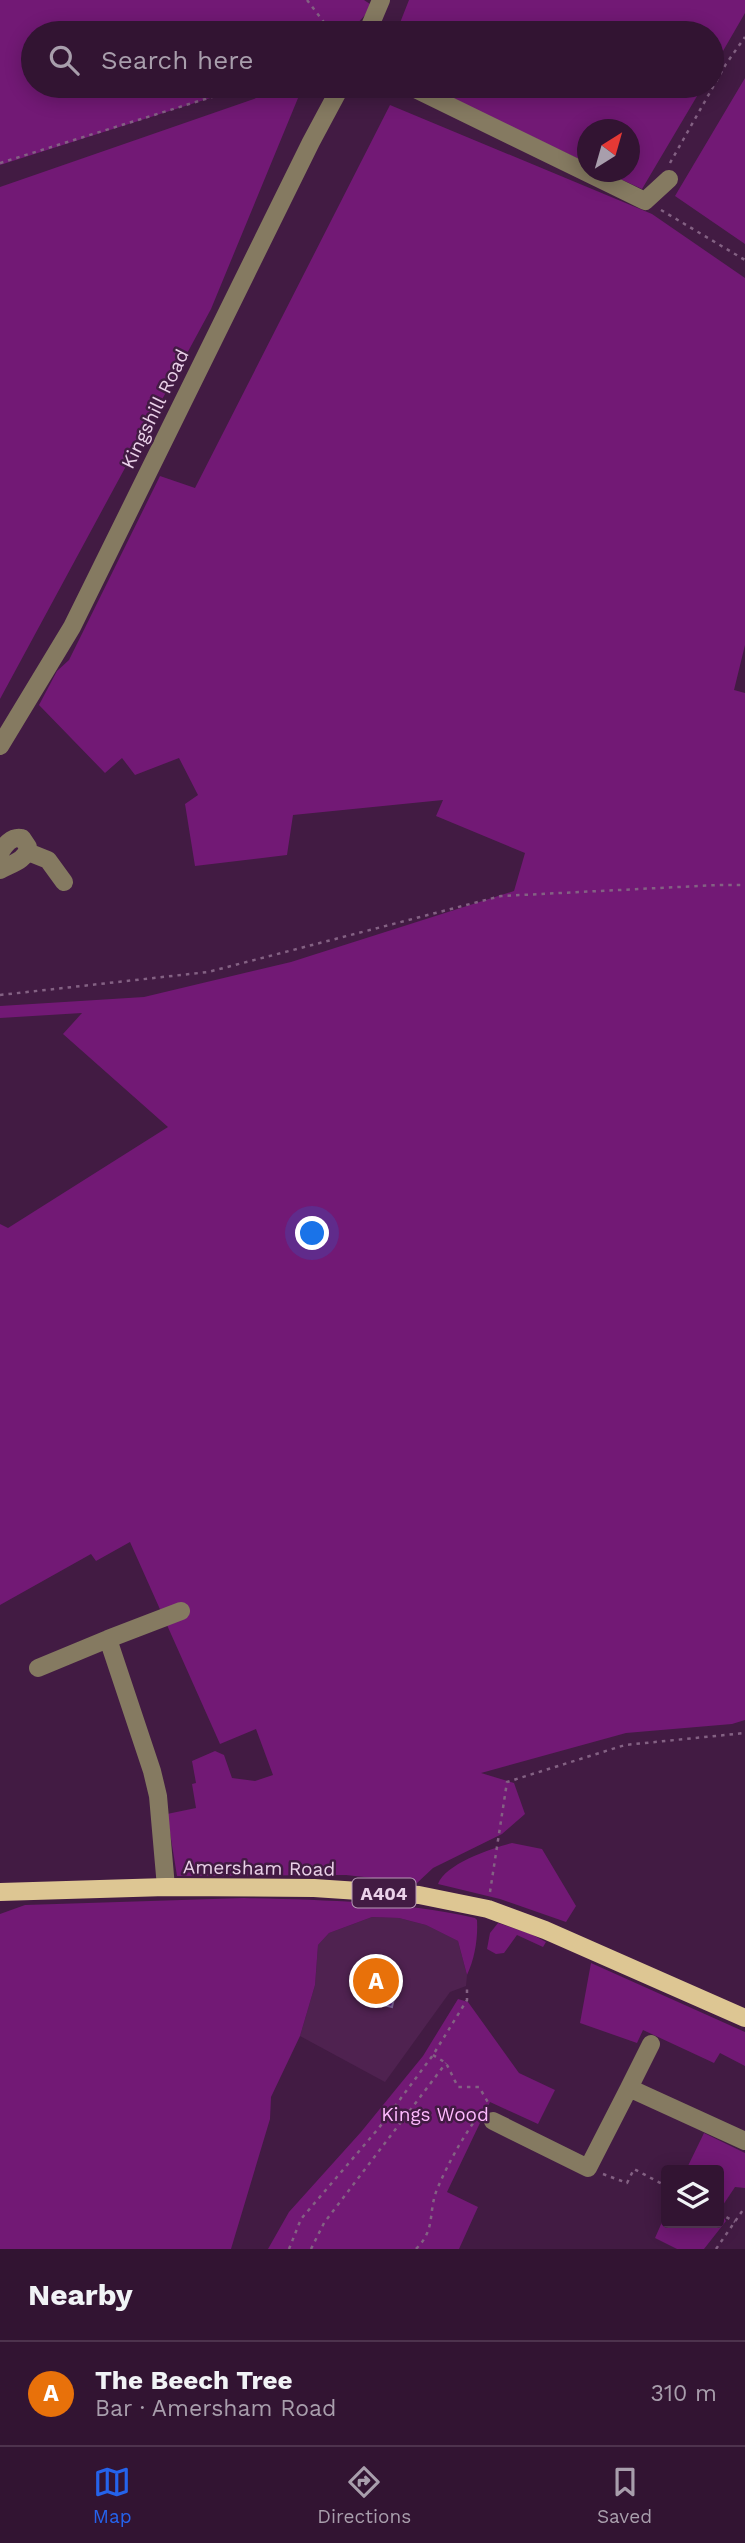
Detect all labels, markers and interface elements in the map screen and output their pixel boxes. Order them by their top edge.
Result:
search box [21,21,724,98]
icon: search [45,41,83,79]
text: Search here [101,45,253,75]
north arrow [577,119,640,182]
street label: Kingshill Road [116,346,194,472]
your location [295,1216,329,1250]
street label: Amersham Road [183,1855,335,1881]
road number: A404 [352,1879,416,1908]
pin: A [353,1955,399,2007]
park label: Kings Wood [381,2103,489,2126]
map controls [661,2165,724,2228]
button: layers [661,2165,724,2228]
text: Nearby [28,2277,133,2312]
text: The Beech Tree [95,2365,293,2395]
text: A [43,2380,59,2407]
text: 310 m [651,2380,717,2407]
text: Bar · Amersham Road [95,2395,336,2422]
tab: Map [93,2463,132,2528]
tab: Directions [317,2463,411,2528]
tab: Saved [597,2463,652,2528]

